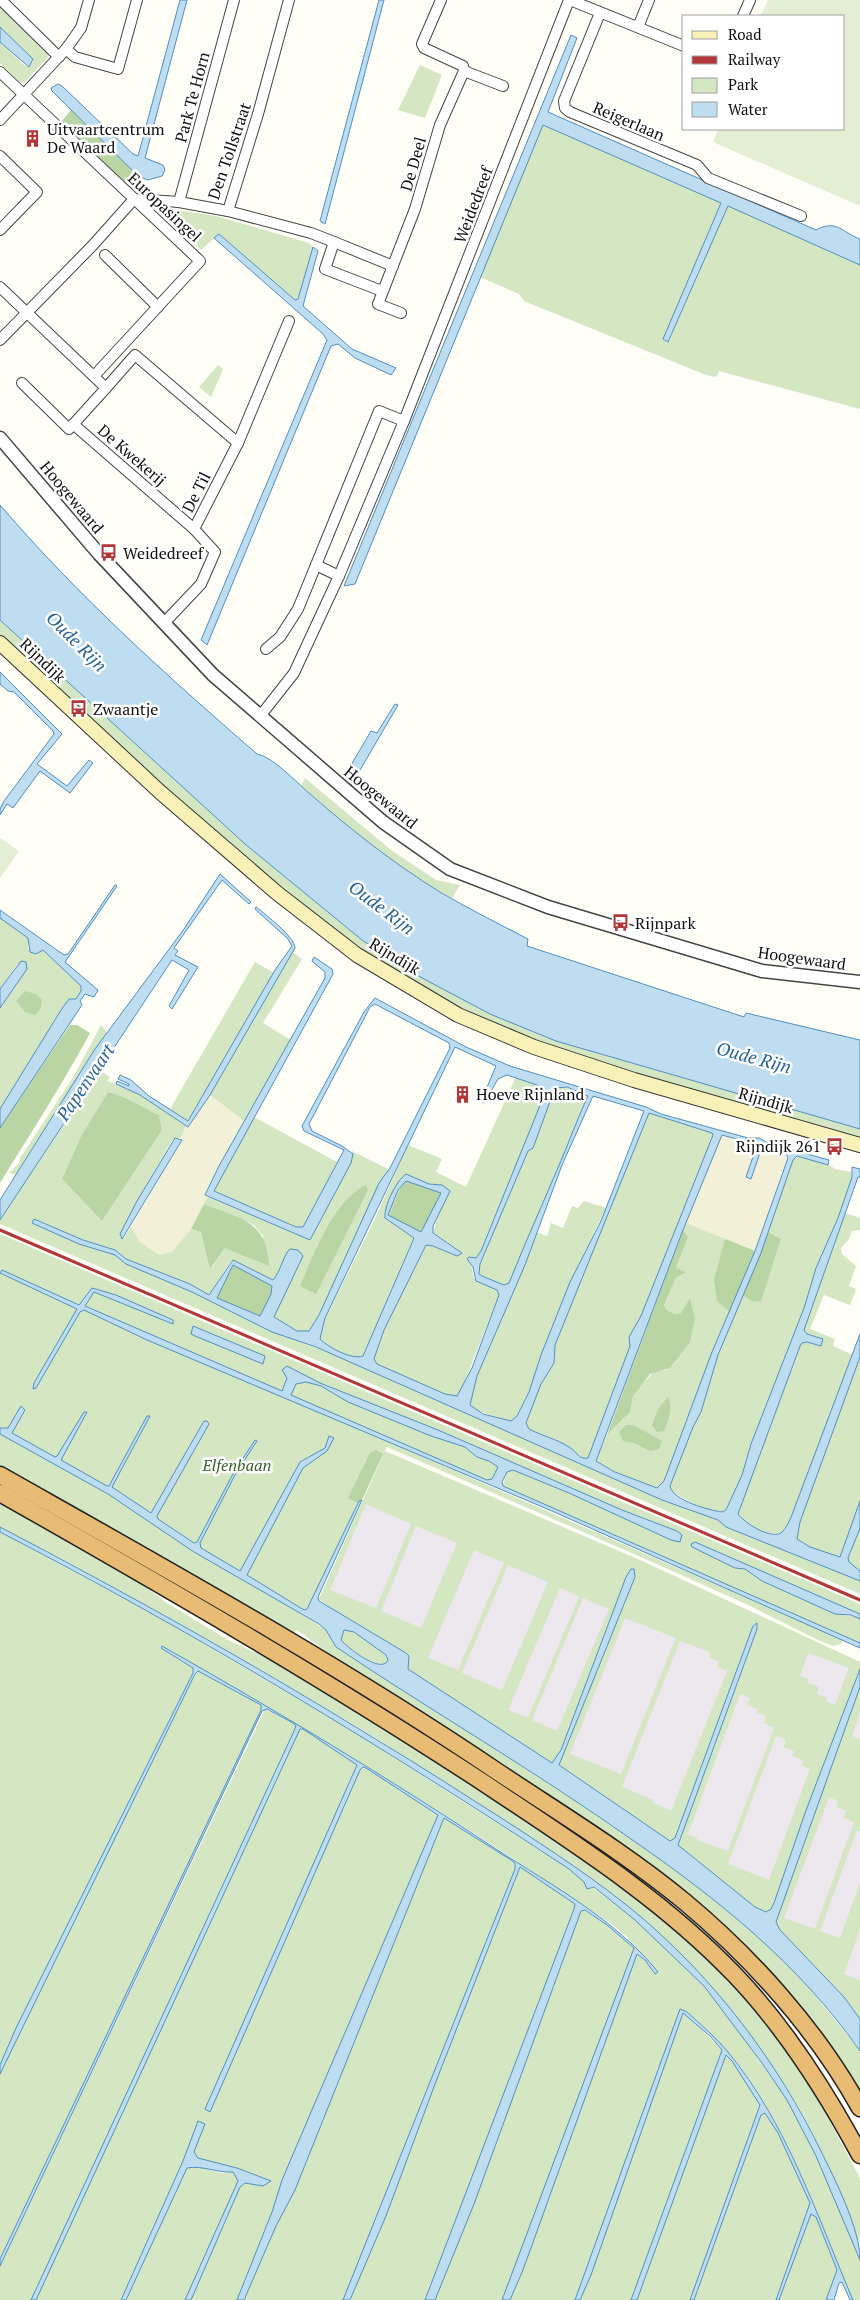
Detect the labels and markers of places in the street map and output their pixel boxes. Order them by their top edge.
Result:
place label: Uitvaartcentrum De Waard [47,118,165,158]
building icon: Uitvaartcentrum De Waard [23,128,43,148]
place label: Weidedreef [123,542,205,564]
bus stop icon: Weidedreef [99,543,119,563]
place label: Zwaantje [93,698,158,720]
bus stop icon: Zwaantje [69,699,89,719]
place label: Rijnpark [635,912,696,934]
bus stop icon: Rijnpark [611,913,631,933]
place label: Hoeve Rijnland [476,1083,585,1105]
building icon: Hoeve Rijnland [452,1084,472,1104]
place label: Rijndijk 261 [736,1135,821,1157]
bus stop icon: Rijndijk 261 [825,1136,845,1156]

